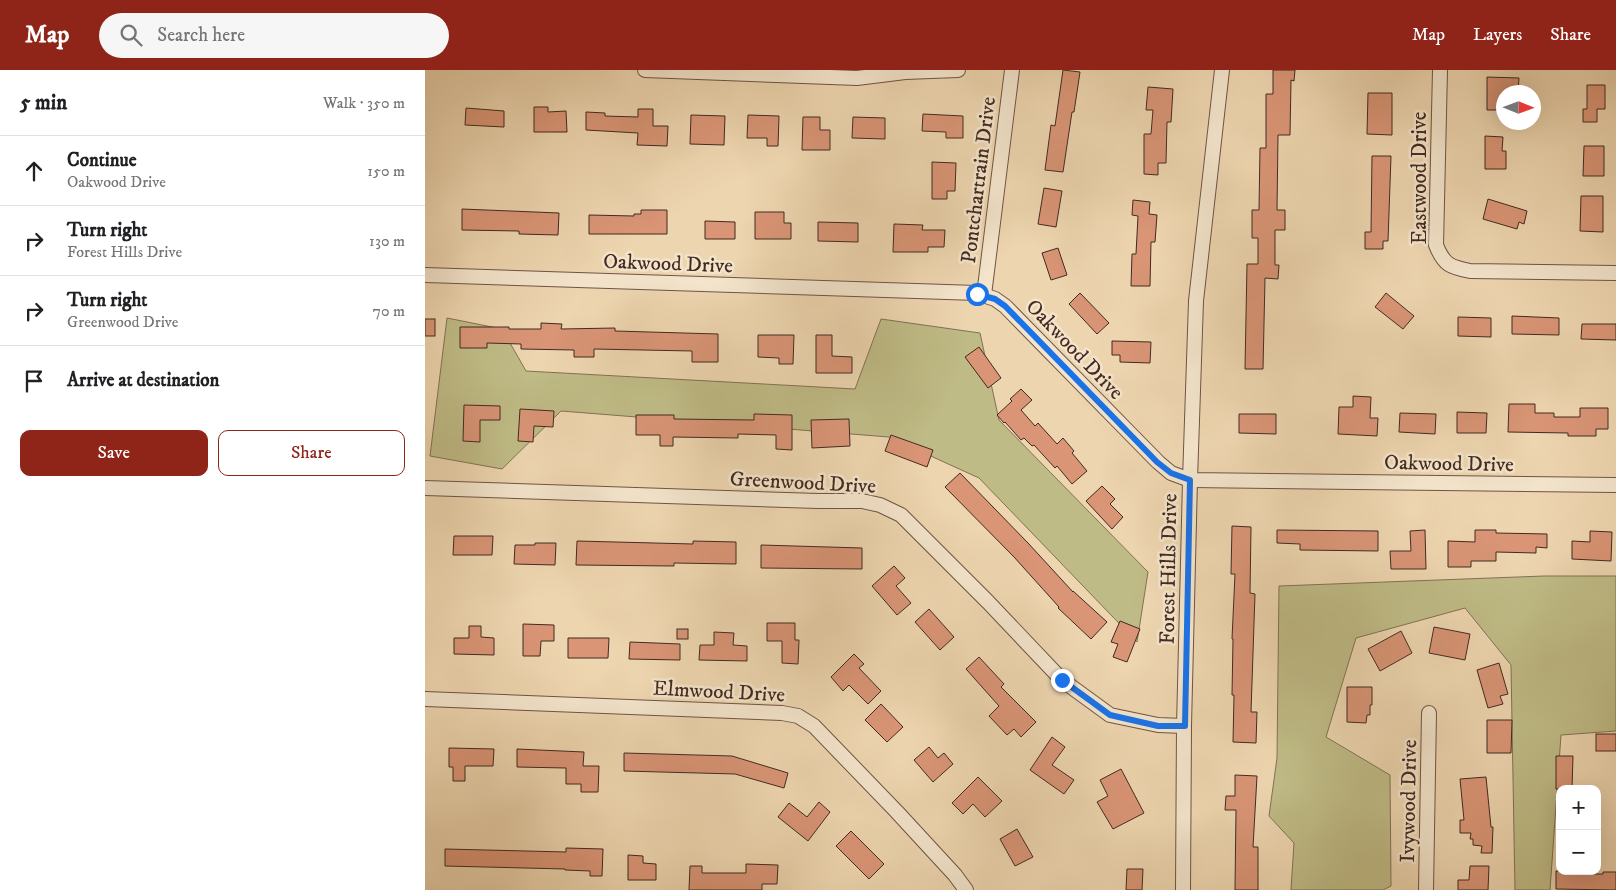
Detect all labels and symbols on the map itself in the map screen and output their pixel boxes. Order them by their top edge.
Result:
north arrow [1496,85,1541,130]
street label: Pontchartrain Drive [956,95,1002,265]
street label: Eastwood Drive [1407,111,1433,245]
street label: Oakwood Drive [603,249,734,279]
route start [966,283,989,306]
street label: Oakwood Drive [1020,294,1129,406]
street label: Oakwood Drive [1384,450,1514,478]
street label: Greenwood Drive [729,466,877,500]
street label: Forest Hills Drive [1155,493,1183,645]
route end [1051,669,1074,692]
street label: Elmwood Drive [652,676,786,708]
street label: Ivywood Drive [1395,739,1423,863]

